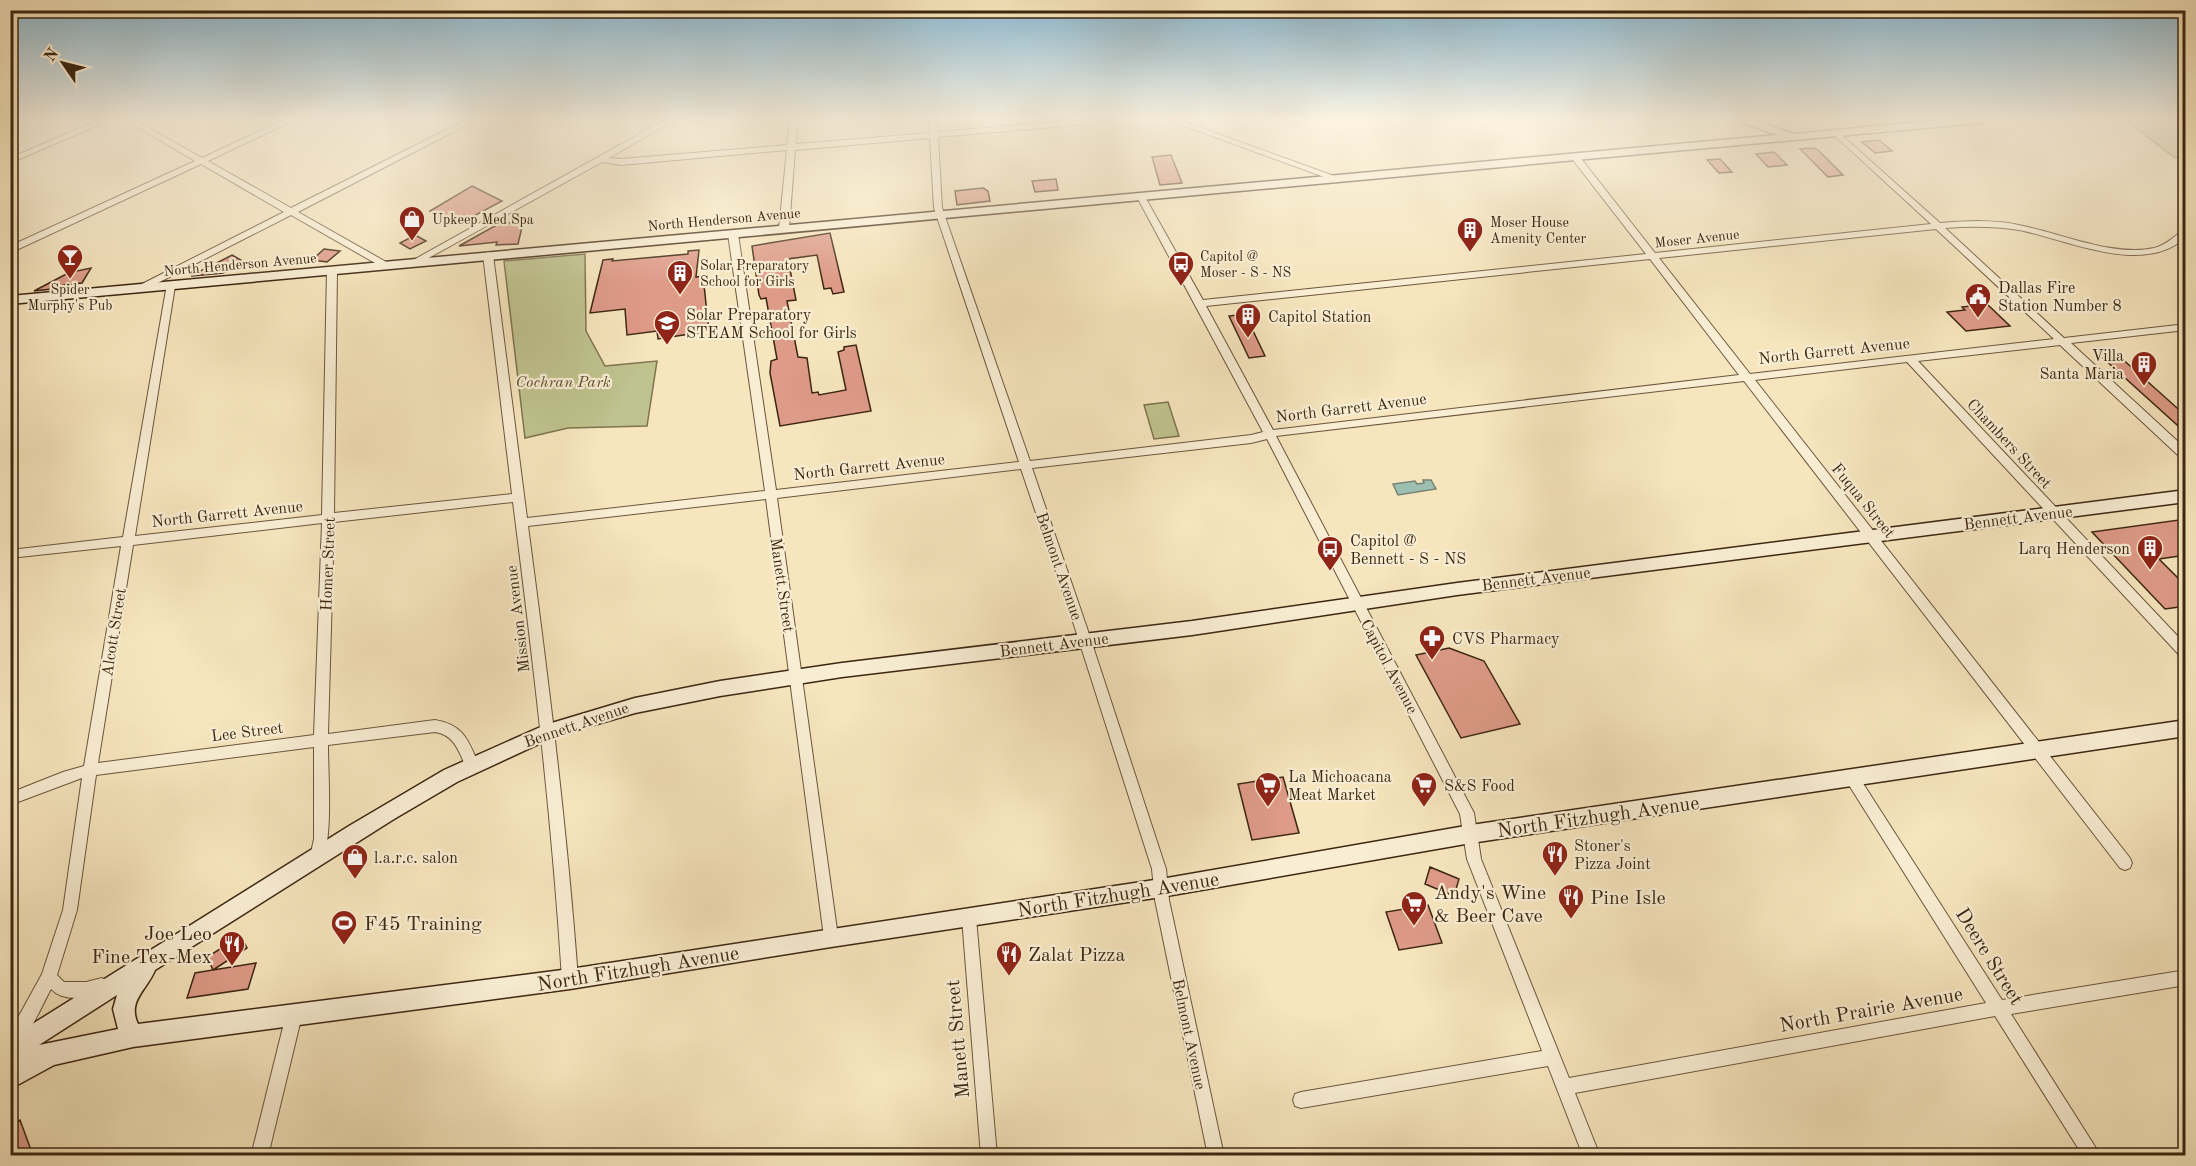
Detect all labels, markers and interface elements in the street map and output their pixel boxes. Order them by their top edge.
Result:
north arrow [33,33,93,93]
text: N [42,45,63,65]
shop icon: Upkeep Med Spa [397,204,427,242]
street label: North Henderson Avenue [647,206,801,234]
place label: Upkeep Med Spa [432,213,534,227]
building icon: Moser House Amenity Center [1455,215,1485,253]
place label: Moser House Amenity Center [1490,216,1587,246]
street label: Moser Avenue [1654,228,1740,250]
bar icon: Spider Murphy's Pub [55,242,85,280]
bus stop icon: Capitol @ Moser - S - NS [1166,249,1196,287]
place label: Capitol @ Moser - S - NS [1200,250,1291,280]
street label: North Henderson Avenue [163,251,317,279]
building icon: Solar Preparatory School for Girls [665,258,695,296]
place label: Solar Preparatory School for Girls [700,259,810,289]
public building icon: Dallas Fire Station Number 8 [1963,281,1993,319]
place label: Dallas Fire Station Number 8 [1998,281,2122,315]
place label: Spider Murphy's Pub [28,283,112,313]
building icon: Capitol Station [1233,301,1263,339]
school or university icon: Solar Preparatory STEAM School for Girls [652,308,682,346]
place label: Solar Preparatory STEAM School for Girls [686,308,857,342]
place label: Capitol Station [1268,310,1372,326]
street label: North Garrett Avenue [1758,336,1911,368]
place label: Villa Santa Maria [2039,349,2124,383]
building icon: Villa Santa Maria [2129,349,2159,387]
park label: Cochran Park [515,375,611,391]
street label: North Garrett Avenue [1275,392,1428,426]
street label: Chambers Street [1963,397,2054,493]
street label: North Garrett Avenue [793,452,946,484]
street label: Fuqua Street [1828,461,1897,542]
street label: North Garrett Avenue [151,499,304,531]
street label: Bennett Avenue [1963,504,2074,534]
street label: Belmont Avenue [1032,511,1084,623]
street label: Homer Street [319,516,339,611]
building icon: Larq Henderson [2135,533,2165,571]
bus stop icon: Capitol @ Bennett - S - NS [1315,534,1345,572]
place label: Capitol @ Bennett - S - NS [1350,534,1466,568]
street label: Manett Street [766,537,796,634]
place label: Larq Henderson [2018,542,2130,558]
street label: Mission Avenue [504,564,533,673]
street label: Bennett Avenue [1481,565,1592,595]
street label: Alcott Street [100,586,130,678]
street label: Capitol Avenue [1357,617,1420,717]
pharmacy icon: CVS Pharmacy [1417,623,1447,661]
street label: Bennett Avenue [999,631,1110,661]
place label: CVS Pharmacy [1452,632,1560,648]
street label: Bennett Avenue [522,700,631,751]
street label: Lee Street [210,721,285,745]
supermarket icon: La Michoacana Meat Market [1253,770,1283,808]
place label: La Michoacana Meat Market [1288,770,1392,804]
supermarket icon: S&S Food [1409,770,1439,808]
place label: S&S Food [1444,779,1515,795]
street label: North Fitzhugh Avenue [1496,794,1701,842]
restaurant icon: Stoner's Pizza Joint [1540,839,1570,877]
place label: Stoner's Pizza Joint [1574,839,1651,873]
shop icon: l.a.r.c. salon [340,842,370,880]
place label: l.a.r.c. salon [374,851,458,867]
street label: North Fitzhugh Avenue [1016,870,1221,922]
restaurant icon: Pine Isle [1556,882,1586,920]
place label: Andy's Wine & Beer Cave [1434,884,1546,927]
supermarket icon: Andy's Wine & Beer Cave [1399,889,1429,927]
place label: Pine Isle [1590,889,1666,909]
street label: Deere Street [1951,905,2026,1009]
sports icon: F45 Training [329,908,359,946]
place label: F45 Training [364,915,482,935]
place label: Joe Leo Fine Tex-Mex [91,925,212,968]
restaurant icon: Joe Leo Fine Tex-Mex [217,929,247,967]
restaurant icon: Zalat Pizza [994,939,1024,977]
street label: North Fitzhugh Avenue [536,944,741,996]
place label: Zalat Pizza [1028,946,1125,966]
street label: Belmont Avenue [1168,978,1208,1091]
street label: Manett Street [944,979,974,1099]
street label: North Prairie Avenue [1778,985,1965,1037]

